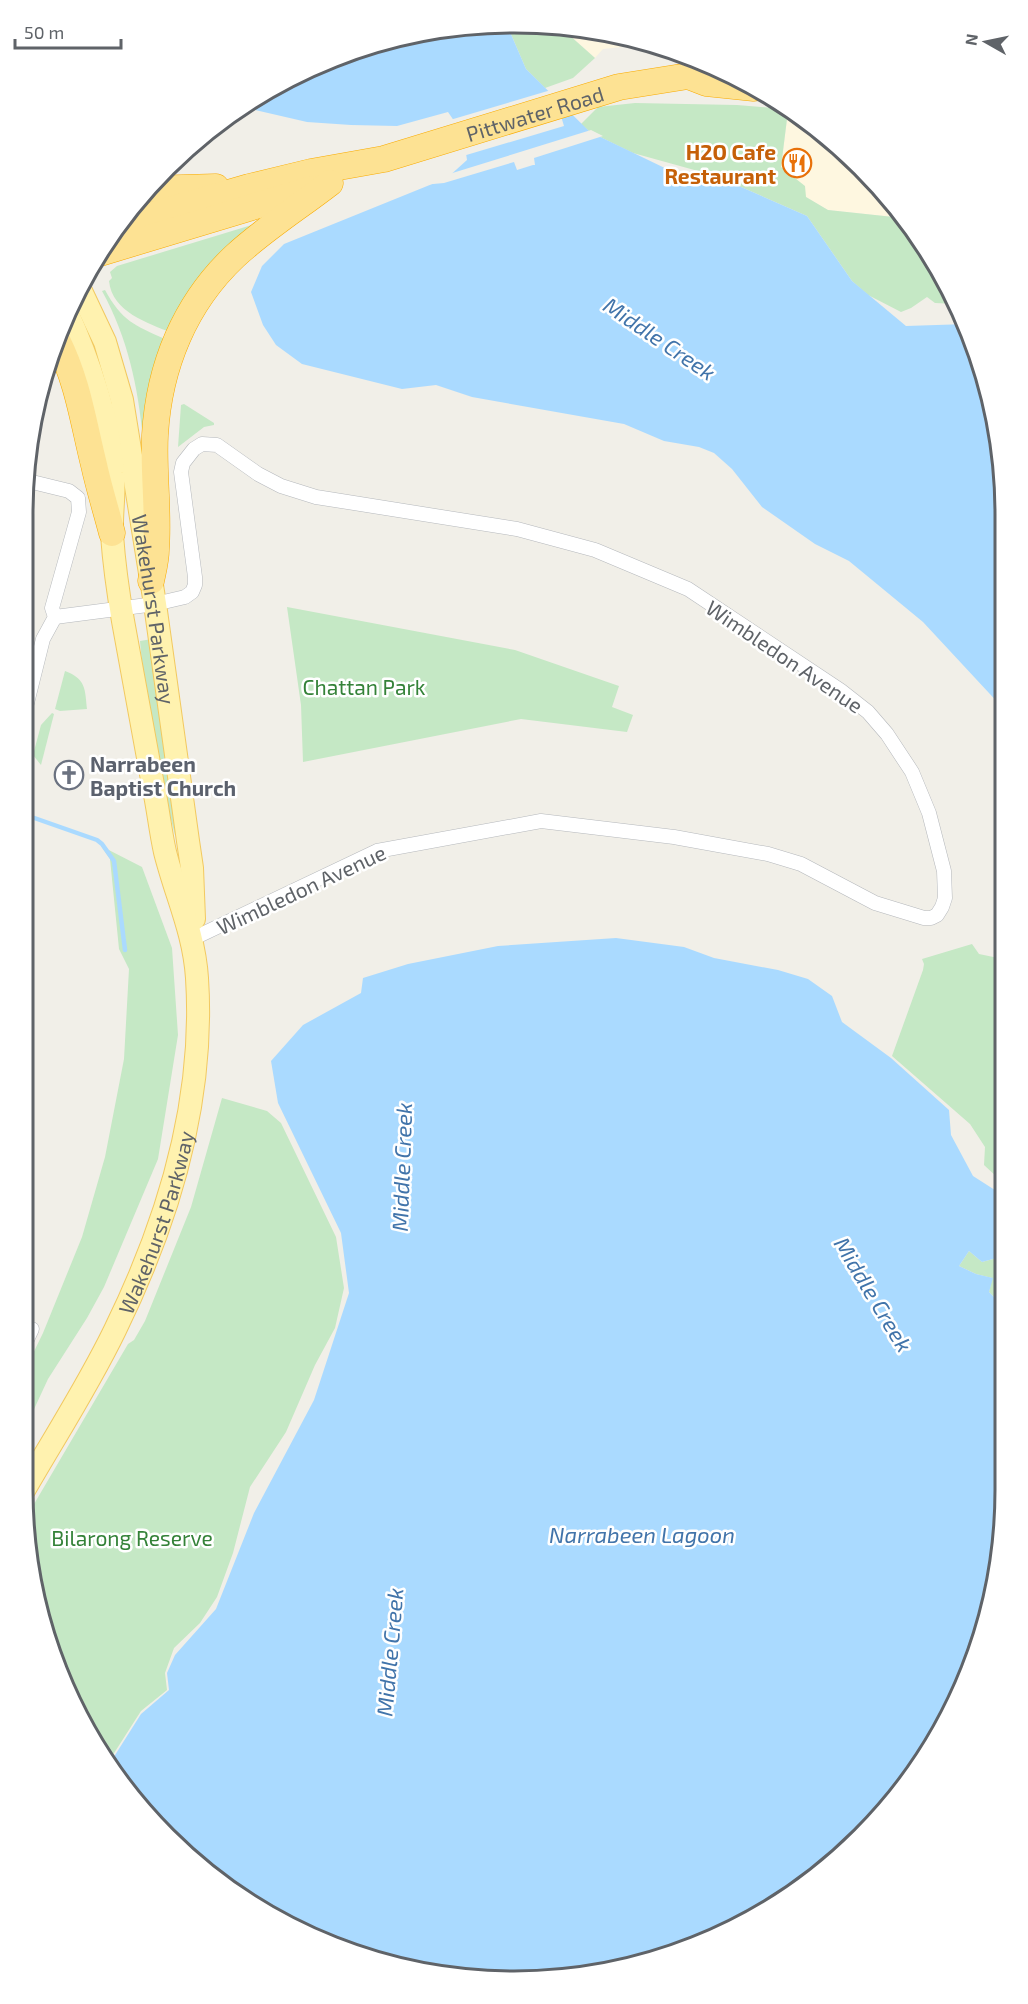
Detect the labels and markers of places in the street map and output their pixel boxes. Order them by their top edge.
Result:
place label: H2O Cafe Restaurant [664,139,776,188]
restaurant icon: H2O Cafe Restaurant [781,147,813,179]
place label: Narrabeen Baptist Church [90,751,236,800]
church icon: Narrabeen Baptist Church [53,759,85,791]

